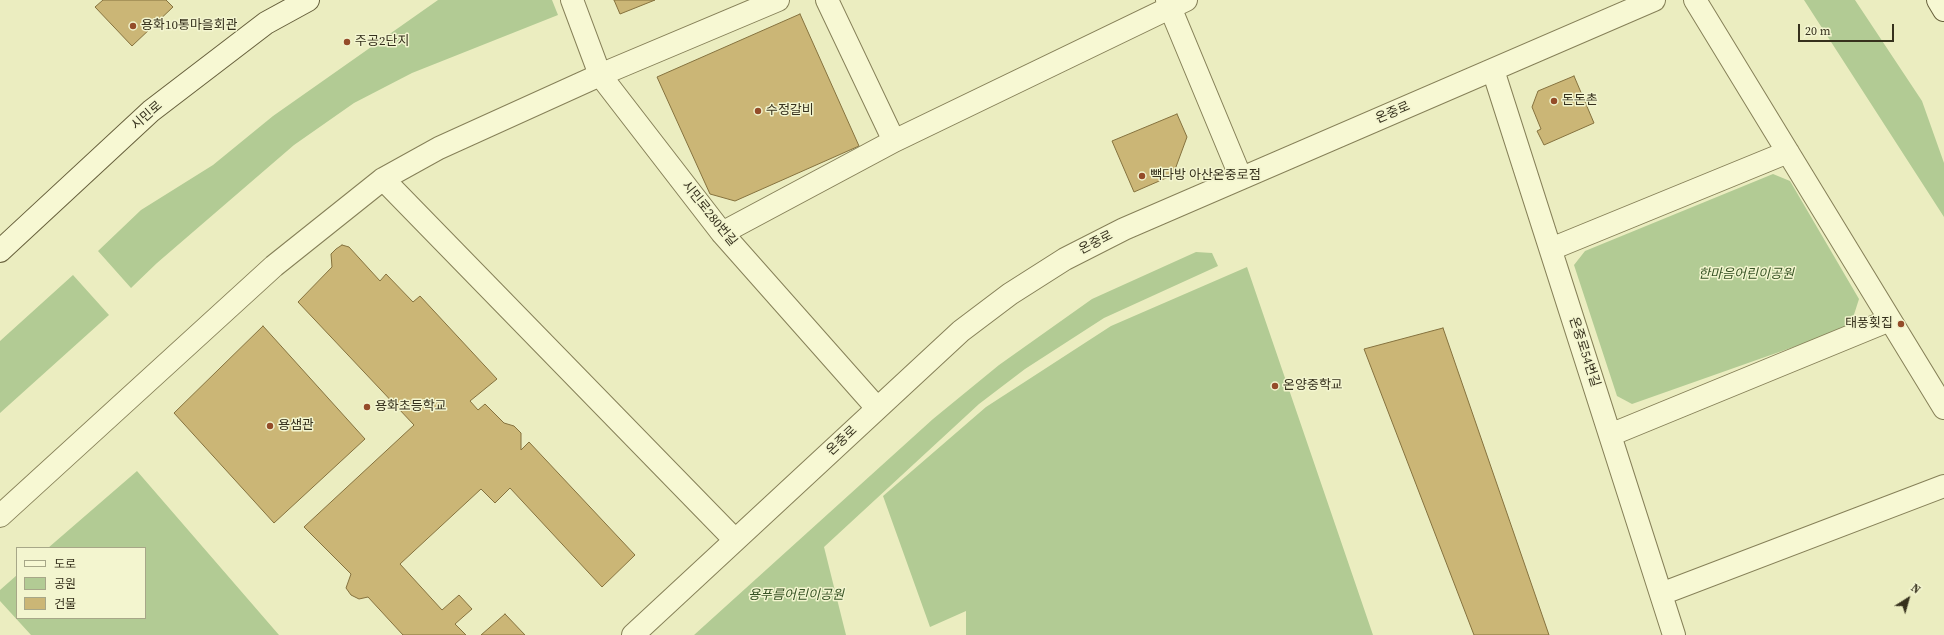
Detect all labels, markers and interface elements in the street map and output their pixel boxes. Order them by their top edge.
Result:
scale bar [1800,16,1896,42]
place label: 용화10통마을회관 [141,18,238,34]
marker: 용화10통마을회관 [128,21,138,31]
text: 20 m [1805,23,1831,39]
place label: 주공2단지 [355,34,409,50]
marker: 주공2단지 [342,37,352,47]
place label: 돈돈촌 [1562,93,1598,109]
marker: 돈돈촌 [1549,96,1559,106]
street label: 시민로 [128,98,166,134]
street label: 온중로 [1373,99,1413,127]
place label: 수정갈비 [766,103,814,119]
marker: 수정갈비 [753,106,763,116]
place label: 빽다방 아산온중로점 [1150,168,1261,184]
marker: 빽다방 아산온중로점 [1137,171,1147,181]
street label: 시민로280번길 [678,178,740,250]
street label: 온중로 [1076,228,1116,258]
park label: 한마음어린이공원 [1698,267,1794,283]
street label: 온중로54번길 [1565,315,1603,389]
place label: 태풍횟집 [1845,316,1893,332]
marker: 태풍횟집 [1896,319,1906,329]
place label: 온양중학교 [1283,378,1343,394]
marker: 온양중학교 [1270,381,1280,391]
place label: 용화초등학교 [375,399,447,415]
marker: 용화초등학교 [362,402,372,412]
place label: 용샘관 [278,418,314,434]
marker: 용샘관 [265,421,275,431]
street label: 온중로 [824,423,860,459]
legend [16,547,146,619]
text: 도로 [54,556,76,572]
text: 공원 [54,576,76,592]
north arrow [1888,579,1928,619]
text: N [1908,581,1923,597]
park label: 용푸름어린이공원 [748,588,844,604]
text: 건물 [54,596,76,612]

